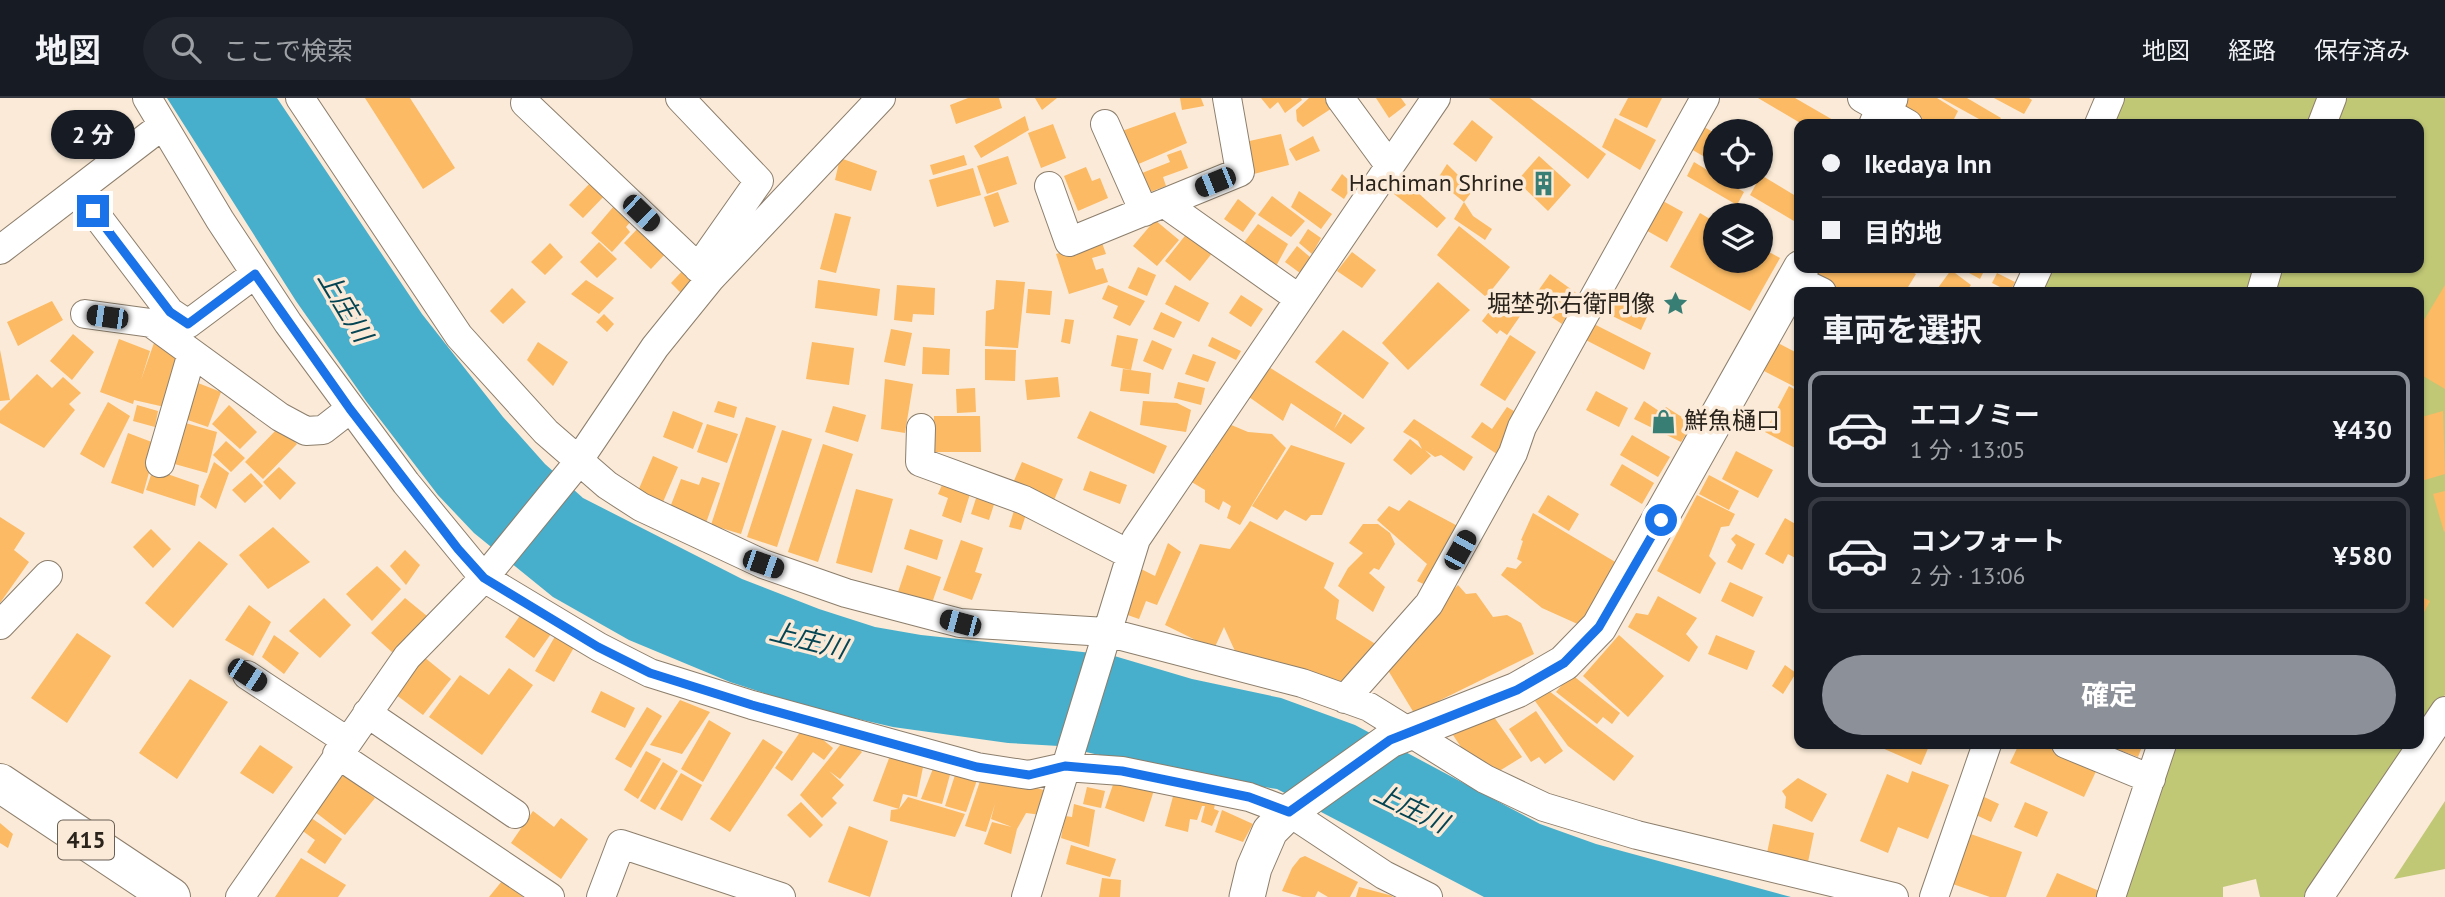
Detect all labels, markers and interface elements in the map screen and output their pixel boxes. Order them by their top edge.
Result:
search box [143,17,633,80]
text: 地図 [35,28,101,71]
icon: search [167,29,205,67]
text: ここで検索 [223,34,353,67]
text: 地図 [2142,35,2190,66]
text: 経路 [2228,35,2276,66]
text: 保存済み [2314,35,2410,66]
callout: 2 分 [51,109,135,158]
map controls [1703,119,1773,273]
button: locate [1703,119,1773,189]
text: 2 分 [72,120,114,149]
text: Ikedaya Inn [1864,147,1992,180]
car [1192,164,1239,200]
place label: Hachiman Shrine [1349,167,1524,198]
building icon: Hachiman Shrine [1530,169,1558,197]
car [619,191,664,235]
route end [77,195,109,227]
button: layers [1703,203,1773,273]
text: 目的地 [1864,216,1942,249]
water label: 上庄川 [311,264,381,350]
place label: 堀埜弥右衛門像 [1487,288,1655,319]
place icon: 堀埜弥右衛門像 [1661,290,1689,318]
car [85,304,130,330]
text: 車両を選択 [1822,308,1982,350]
icon: car [1826,398,1889,461]
text: エコノミー [1910,398,2040,431]
place label: 鮮魚樋口 [1684,405,1780,436]
shop icon: 鮮魚樋口 [1650,407,1678,435]
text: ¥430 [2333,413,2392,446]
text: 1 分 · 13:05 [1910,435,2025,464]
route start [1645,504,1677,536]
icon: car [1826,524,1889,587]
text: コンフォート [1910,524,2065,557]
car [1441,527,1480,573]
text: ¥580 [2333,539,2392,572]
car [740,547,787,581]
text: 2 分 · 13:06 [1910,561,2025,590]
car [937,607,984,639]
water label: 上庄川 [766,614,853,666]
car [224,655,271,695]
button: 確定 [1822,655,2396,735]
water label: 上庄川 [1369,776,1456,841]
road number: 415 [58,820,114,860]

